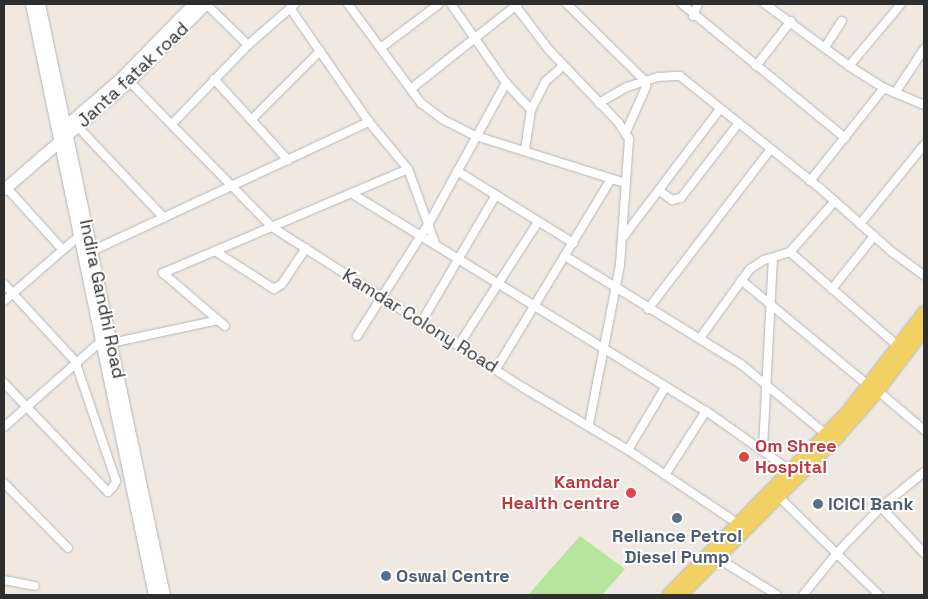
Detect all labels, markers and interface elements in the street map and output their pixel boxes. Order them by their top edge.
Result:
street label: Janta fatak road [73,18,193,132]
street label: Indira Gandhi Road [75,218,129,380]
street label: Kamdar Colony Road [338,264,502,378]
place label: Om Shree Hospital [755,436,837,478]
marker: Om Shree Hospital [737,450,751,464]
place label: Kamdar Health centre [502,472,620,514]
marker: Kamdar Health centre [624,486,638,500]
place label: ICICI Bank [828,493,914,515]
marker: ICICI Bank [812,498,824,510]
marker: Reliance Petrol Diesel Pump [671,512,683,524]
place label: Reliance Petrol Diesel Pump [612,526,742,568]
place label: Oswal Centre [396,565,510,587]
marker: Oswal Centre [380,570,392,582]

